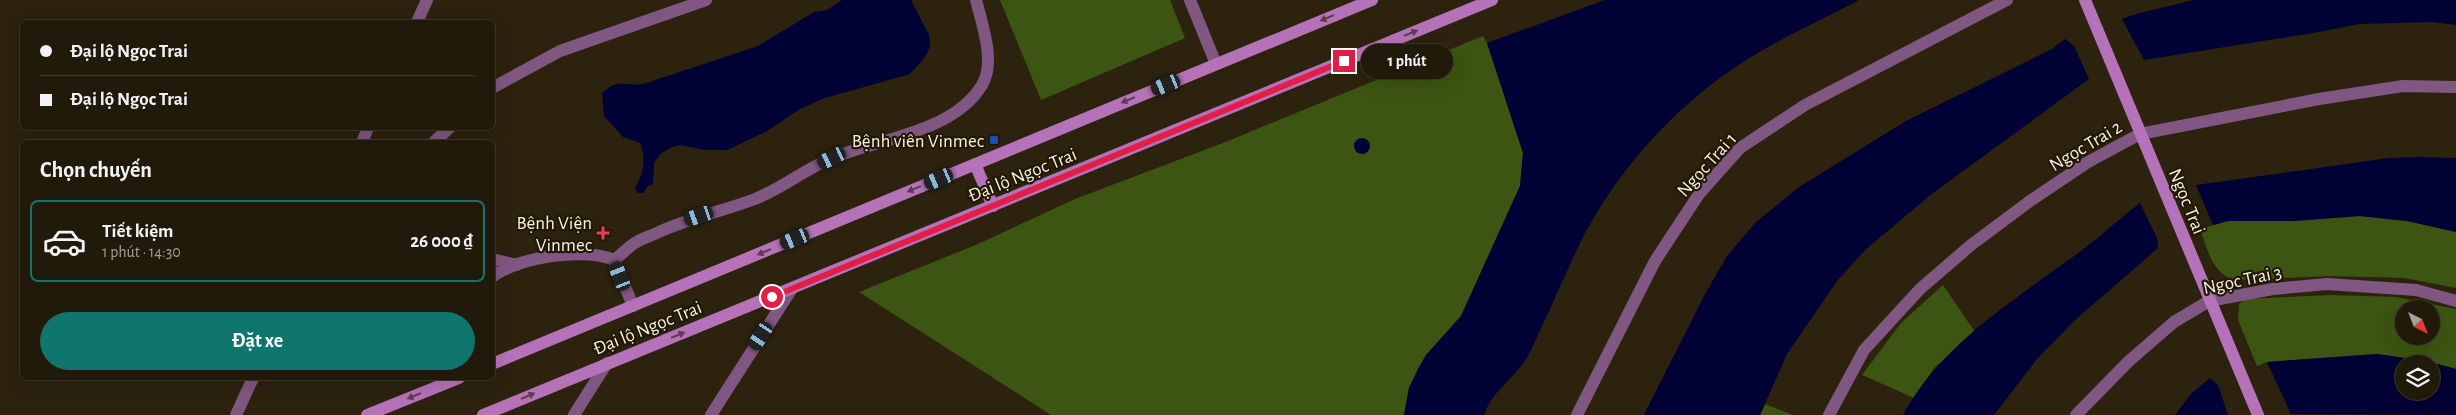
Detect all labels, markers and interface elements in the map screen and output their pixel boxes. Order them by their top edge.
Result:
one-way arrow [1320,15,1334,23]
one-way arrow [1404,29,1418,37]
text: Đại lộ Ngọc Trai [70,42,188,61]
callout: 1 phút [1362,44,1454,78]
route end [1333,50,1355,72]
text: 1 phút [1388,53,1426,69]
car [1149,72,1182,98]
text: Đại lộ Ngọc Trai [70,90,188,109]
one-way arrow [1121,97,1135,105]
street label: Ngọc Trai 2 [2046,117,2126,175]
street label: Ngọc Trai 1 [1674,129,1740,201]
place label: Bệnh viên Vinmec [852,132,984,151]
marker: Bệnh viên Vinmec [988,134,1000,146]
car [815,145,848,171]
street label: Đại lộ Ngọc Trai [966,145,1080,206]
text: Chọn chuyến [40,159,152,181]
car [922,166,955,192]
street label: Ngọc Trai [2165,166,2208,237]
one-way arrow [907,186,921,194]
car [682,204,715,228]
place label: Bệnh Viện Vinmec [517,214,592,255]
icon: car [42,219,87,264]
text: Tiết kiệm [102,222,173,241]
marker: Bệnh Viện Vinmec [596,226,610,240]
car [778,226,811,252]
text: 26 000 ₫ [410,232,473,251]
text: 1 phút · 14:30 [102,244,181,260]
one-way arrow [756,248,771,256]
car [607,259,632,293]
street label: Ngọc Trai 3 [2201,263,2283,298]
route start [761,286,783,308]
street label: Đại lộ Ngọc Trai [591,298,705,359]
north arrow [2395,300,2440,345]
map controls [2395,300,2440,400]
button: Đặt xe [40,312,475,370]
car [746,319,775,353]
one-way arrow [671,330,686,338]
button: layers [2395,355,2440,400]
one-way arrow [521,392,535,400]
one-way arrow [406,393,421,400]

